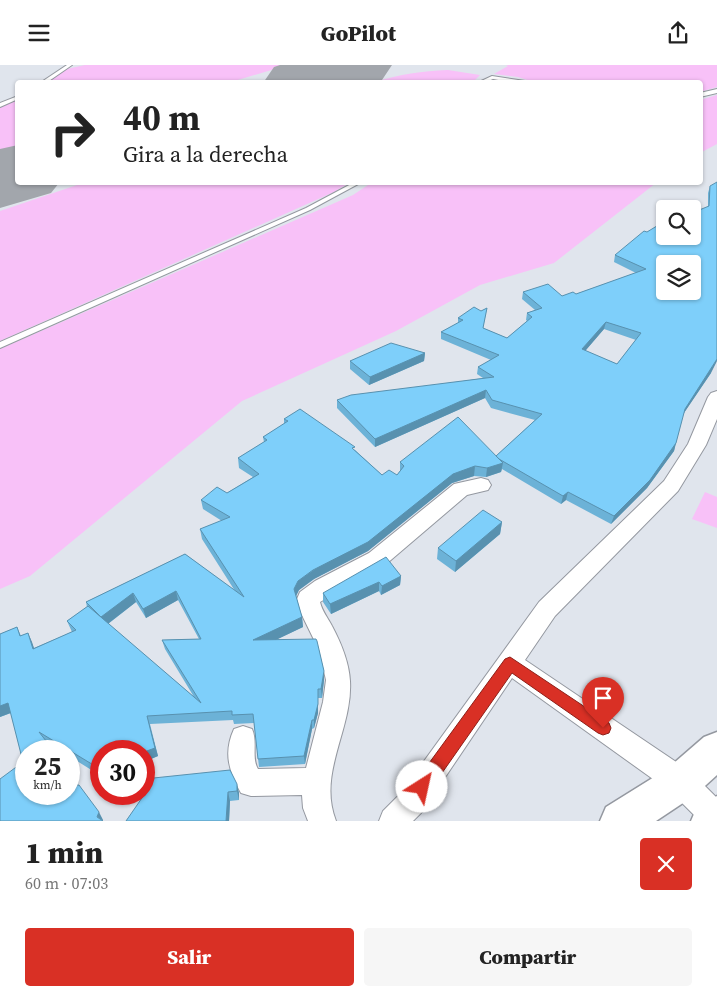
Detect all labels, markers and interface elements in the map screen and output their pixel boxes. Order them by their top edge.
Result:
text: GoPilot [321,18,396,48]
icon: menu [25,19,53,47]
icon: share [664,19,692,47]
text: 40 m [123,94,200,142]
icon: right [40,100,105,165]
text: Gira a la derecha [123,139,288,169]
map controls [656,200,701,300]
button: search [656,200,701,245]
button: layers [656,255,701,300]
pin [582,677,624,728]
icon: arrive [589,684,617,712]
speed limit sign: 30 [90,740,155,805]
text: 25 [34,749,61,783]
position arrow [395,760,447,812]
text: km/h [33,777,62,793]
text: 1 min [25,832,103,873]
button: close [640,838,692,890]
text: 60 m · 07:03 [25,872,108,894]
button: Salir [25,928,354,986]
button: Compartir [364,928,692,986]

